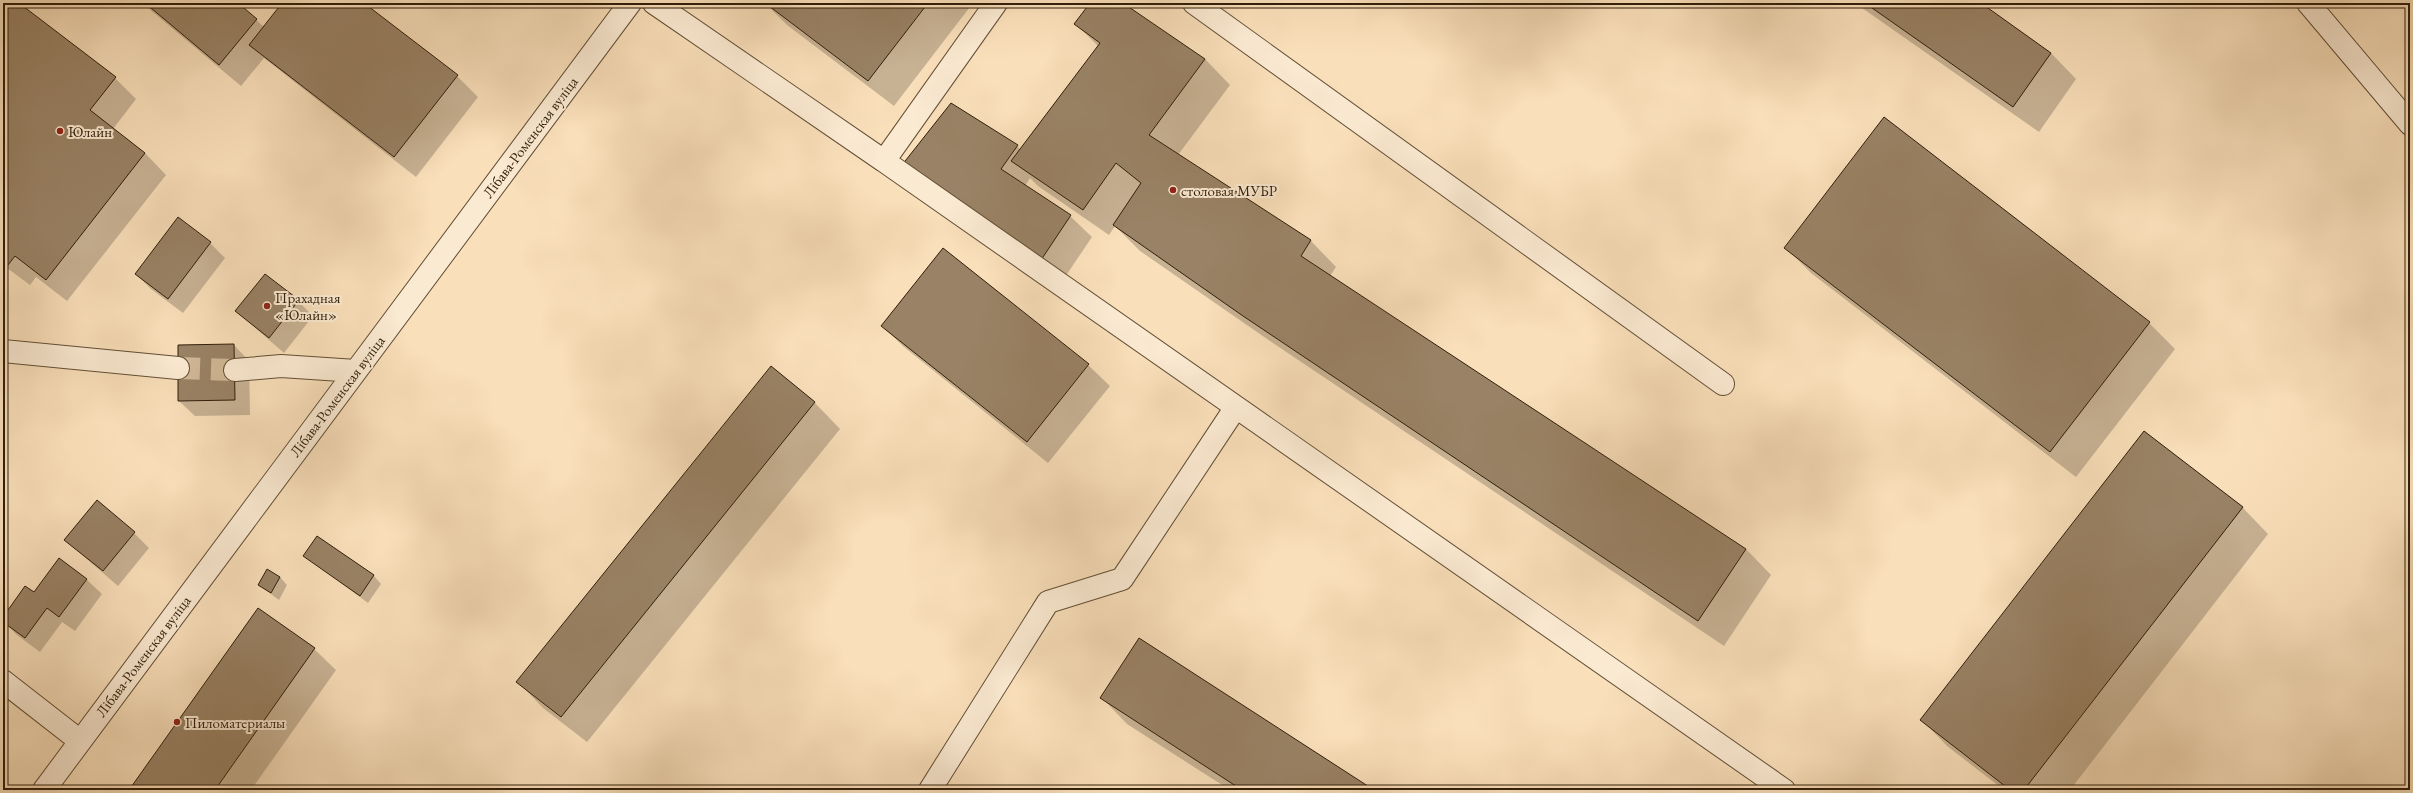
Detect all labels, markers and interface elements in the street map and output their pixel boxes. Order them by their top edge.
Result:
street label: Лібава-Роменская вуліца [478,73,582,201]
place label: Юлайн [68,122,112,141]
marker: Юлайн [55,126,65,136]
place label: столовая МУБР [1181,181,1277,200]
marker: столовая МУБР [1168,185,1178,195]
place label: Прахадная «Юлайн» [275,288,341,324]
marker: Прахадная «Юлайн» [262,301,272,311]
street label: Лібава-Роменская вуліца [285,332,389,460]
street label: Лібава-Роменская вуліца [91,592,195,720]
place label: Пиломатериалы [185,713,285,732]
marker: Пиломатериалы [172,717,182,727]

